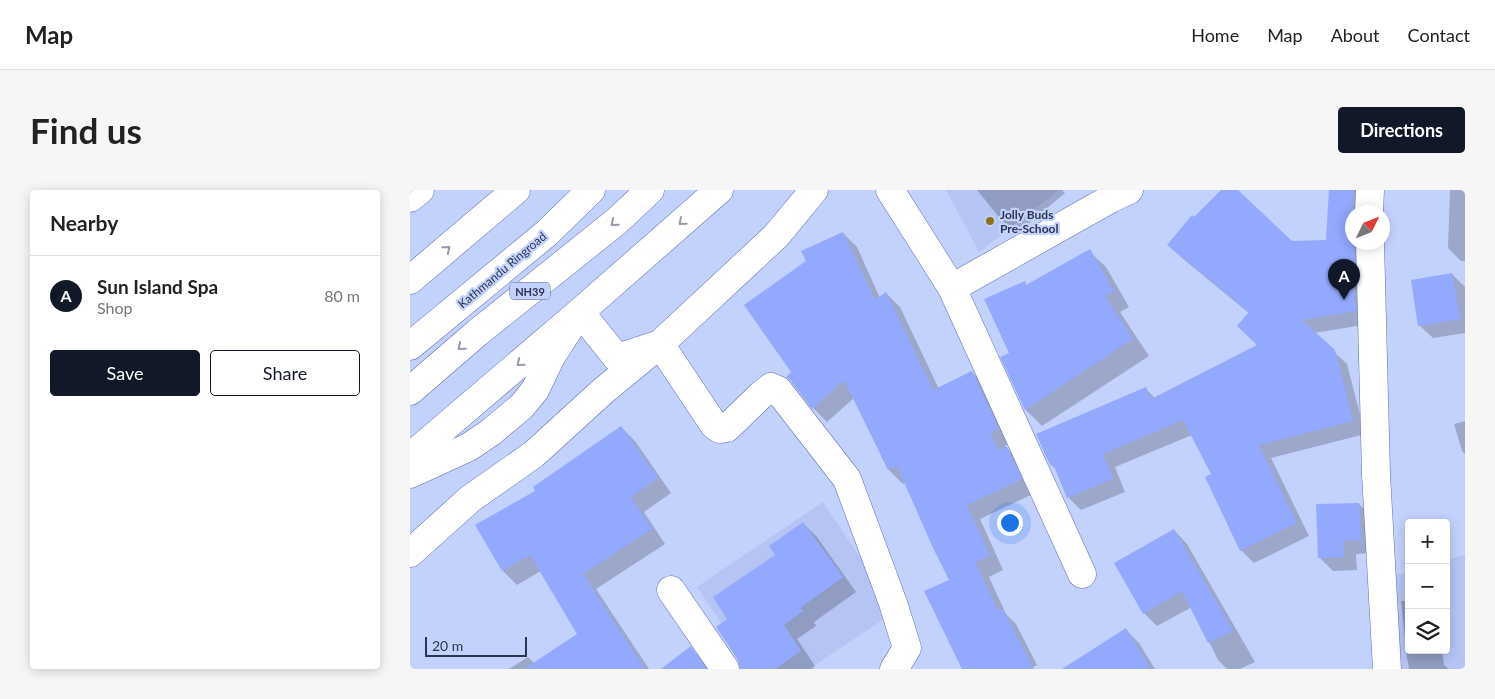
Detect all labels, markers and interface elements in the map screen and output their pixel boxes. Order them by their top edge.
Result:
text: Map [25,20,73,49]
text: Home [1191,24,1239,46]
text: Map [1267,24,1303,46]
text: About [1331,24,1380,46]
text: Contact [1408,24,1470,46]
button: Directions [1338,107,1465,153]
text: Find us [30,109,142,151]
north arrow [1345,205,1390,250]
place label: Jolly Buds Pre-School [1000,207,1058,236]
text: Nearby [50,210,118,235]
marker: Jolly Buds Pre-School [984,215,996,227]
one-way arrow [679,216,688,225]
one-way arrow [610,217,619,226]
street label: Kathmandu Ringroad [455,229,549,311]
one-way arrow [442,245,451,254]
pin: A [1328,259,1360,300]
text: Sun Island Spa [97,275,218,298]
road number: NH39 [510,282,550,300]
text: A [60,286,72,305]
text: 80 m [324,286,360,305]
text: Shop [97,298,133,317]
one-way arrow [457,342,466,351]
button: Save [50,350,200,396]
button: Share [210,350,360,396]
one-way arrow [516,358,525,367]
your location [997,510,1023,536]
map controls [1405,519,1450,654]
button: + [1405,519,1450,564]
button: − [1405,564,1450,609]
button: layers [1405,609,1450,654]
scale bar [425,634,528,657]
text: 20 m [432,637,463,654]

